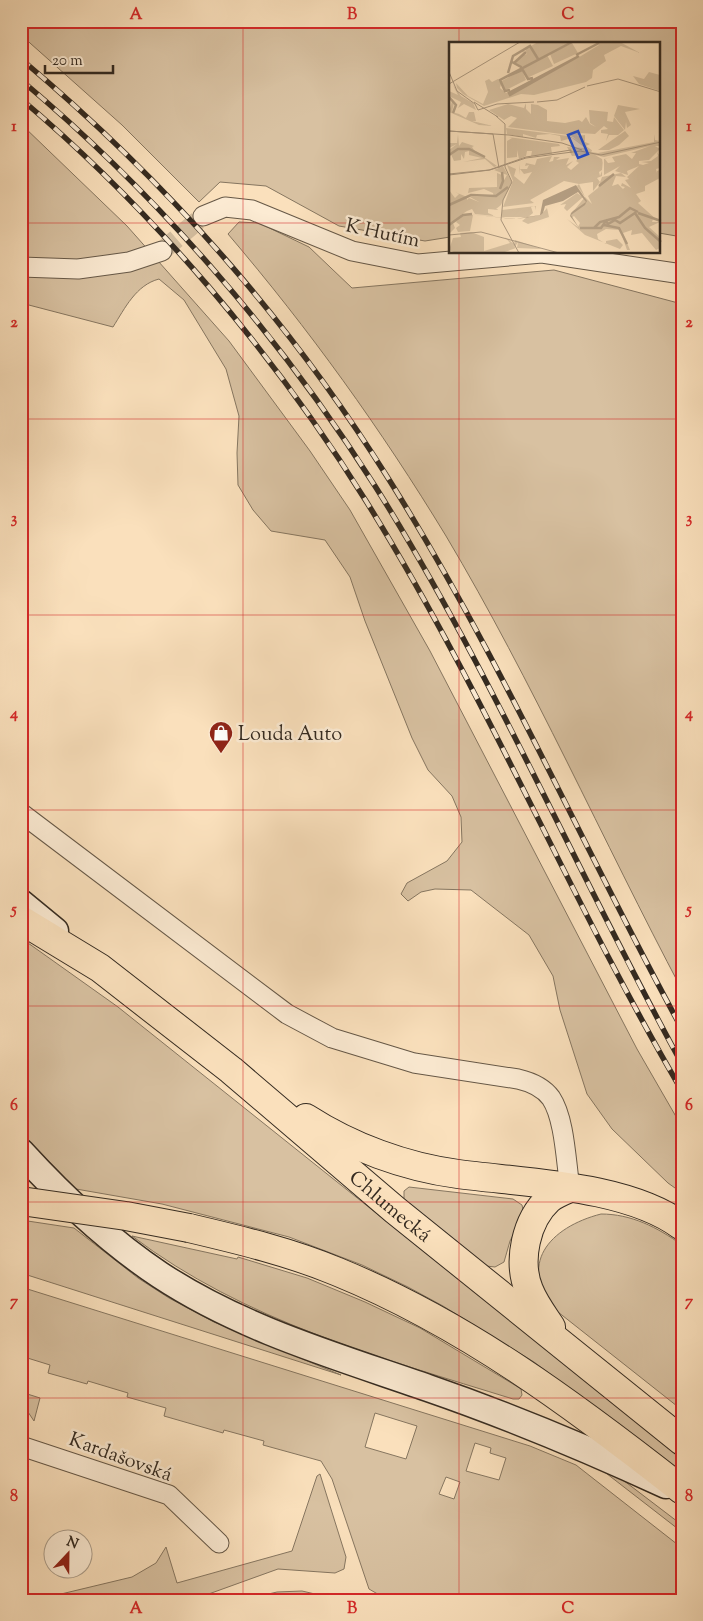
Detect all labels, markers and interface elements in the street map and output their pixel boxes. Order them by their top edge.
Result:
text: A [130,4,143,27]
text: B [347,4,357,27]
text: C [562,4,575,27]
scale bar [45,42,112,74]
inset map [449,42,660,254]
text: 20 m [52,51,83,72]
text: 1 [11,116,17,139]
text: 1 [686,116,692,139]
street label: K Hutím [343,212,423,257]
text: 2 [10,312,18,335]
text: 2 [685,312,693,335]
text: 3 [11,508,18,531]
text: 3 [686,508,693,531]
text: 4 [9,703,18,726]
text: 4 [684,703,693,726]
shop icon: Louda Auto [208,720,234,754]
place label: Louda Auto [238,721,342,750]
text: 5 [9,899,17,922]
text: 5 [684,899,692,922]
text: 6 [10,1095,18,1118]
text: 6 [685,1095,693,1118]
street label: Chlumecká [341,1165,437,1251]
text: 7 [10,1291,19,1314]
text: 7 [685,1291,694,1314]
street label: Kardašovská [64,1426,176,1490]
text: 8 [10,1486,18,1509]
text: 8 [685,1486,693,1509]
north arrow [42,1528,92,1578]
text: N [63,1532,81,1555]
text: A [130,1598,143,1621]
text: B [347,1598,357,1621]
text: C [562,1598,575,1621]

